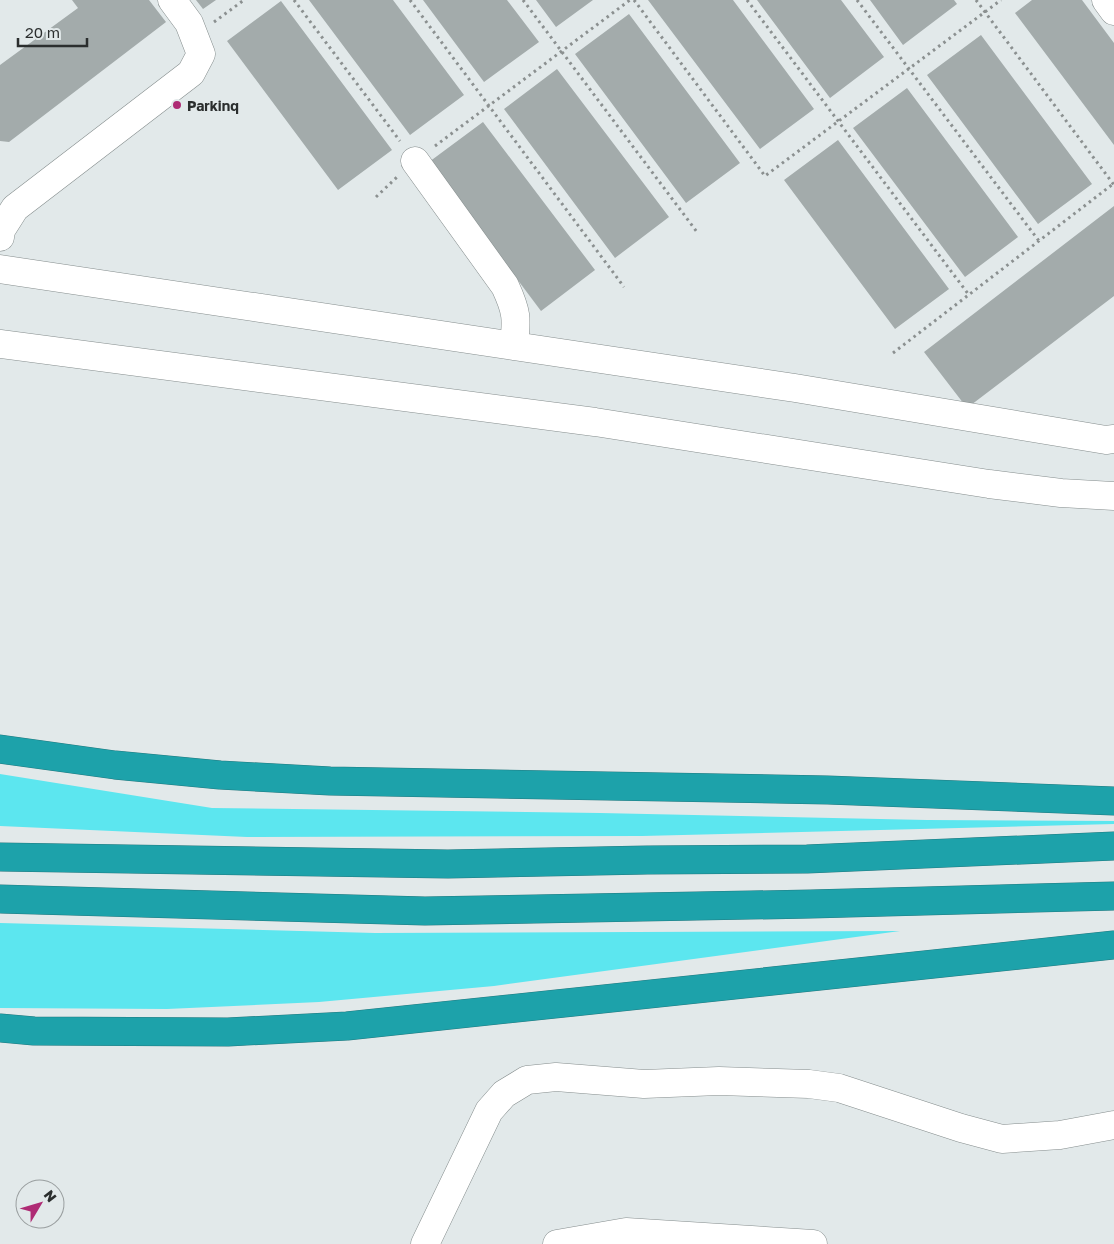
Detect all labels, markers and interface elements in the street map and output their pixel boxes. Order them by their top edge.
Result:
scale bar [18,15,86,47]
text: 20 m [25,23,60,41]
place label: Parkinq [187,97,239,114]
marker: Parkinq [171,99,183,111]
north arrow [15,1179,65,1229]
text: N [41,1186,61,1205]

